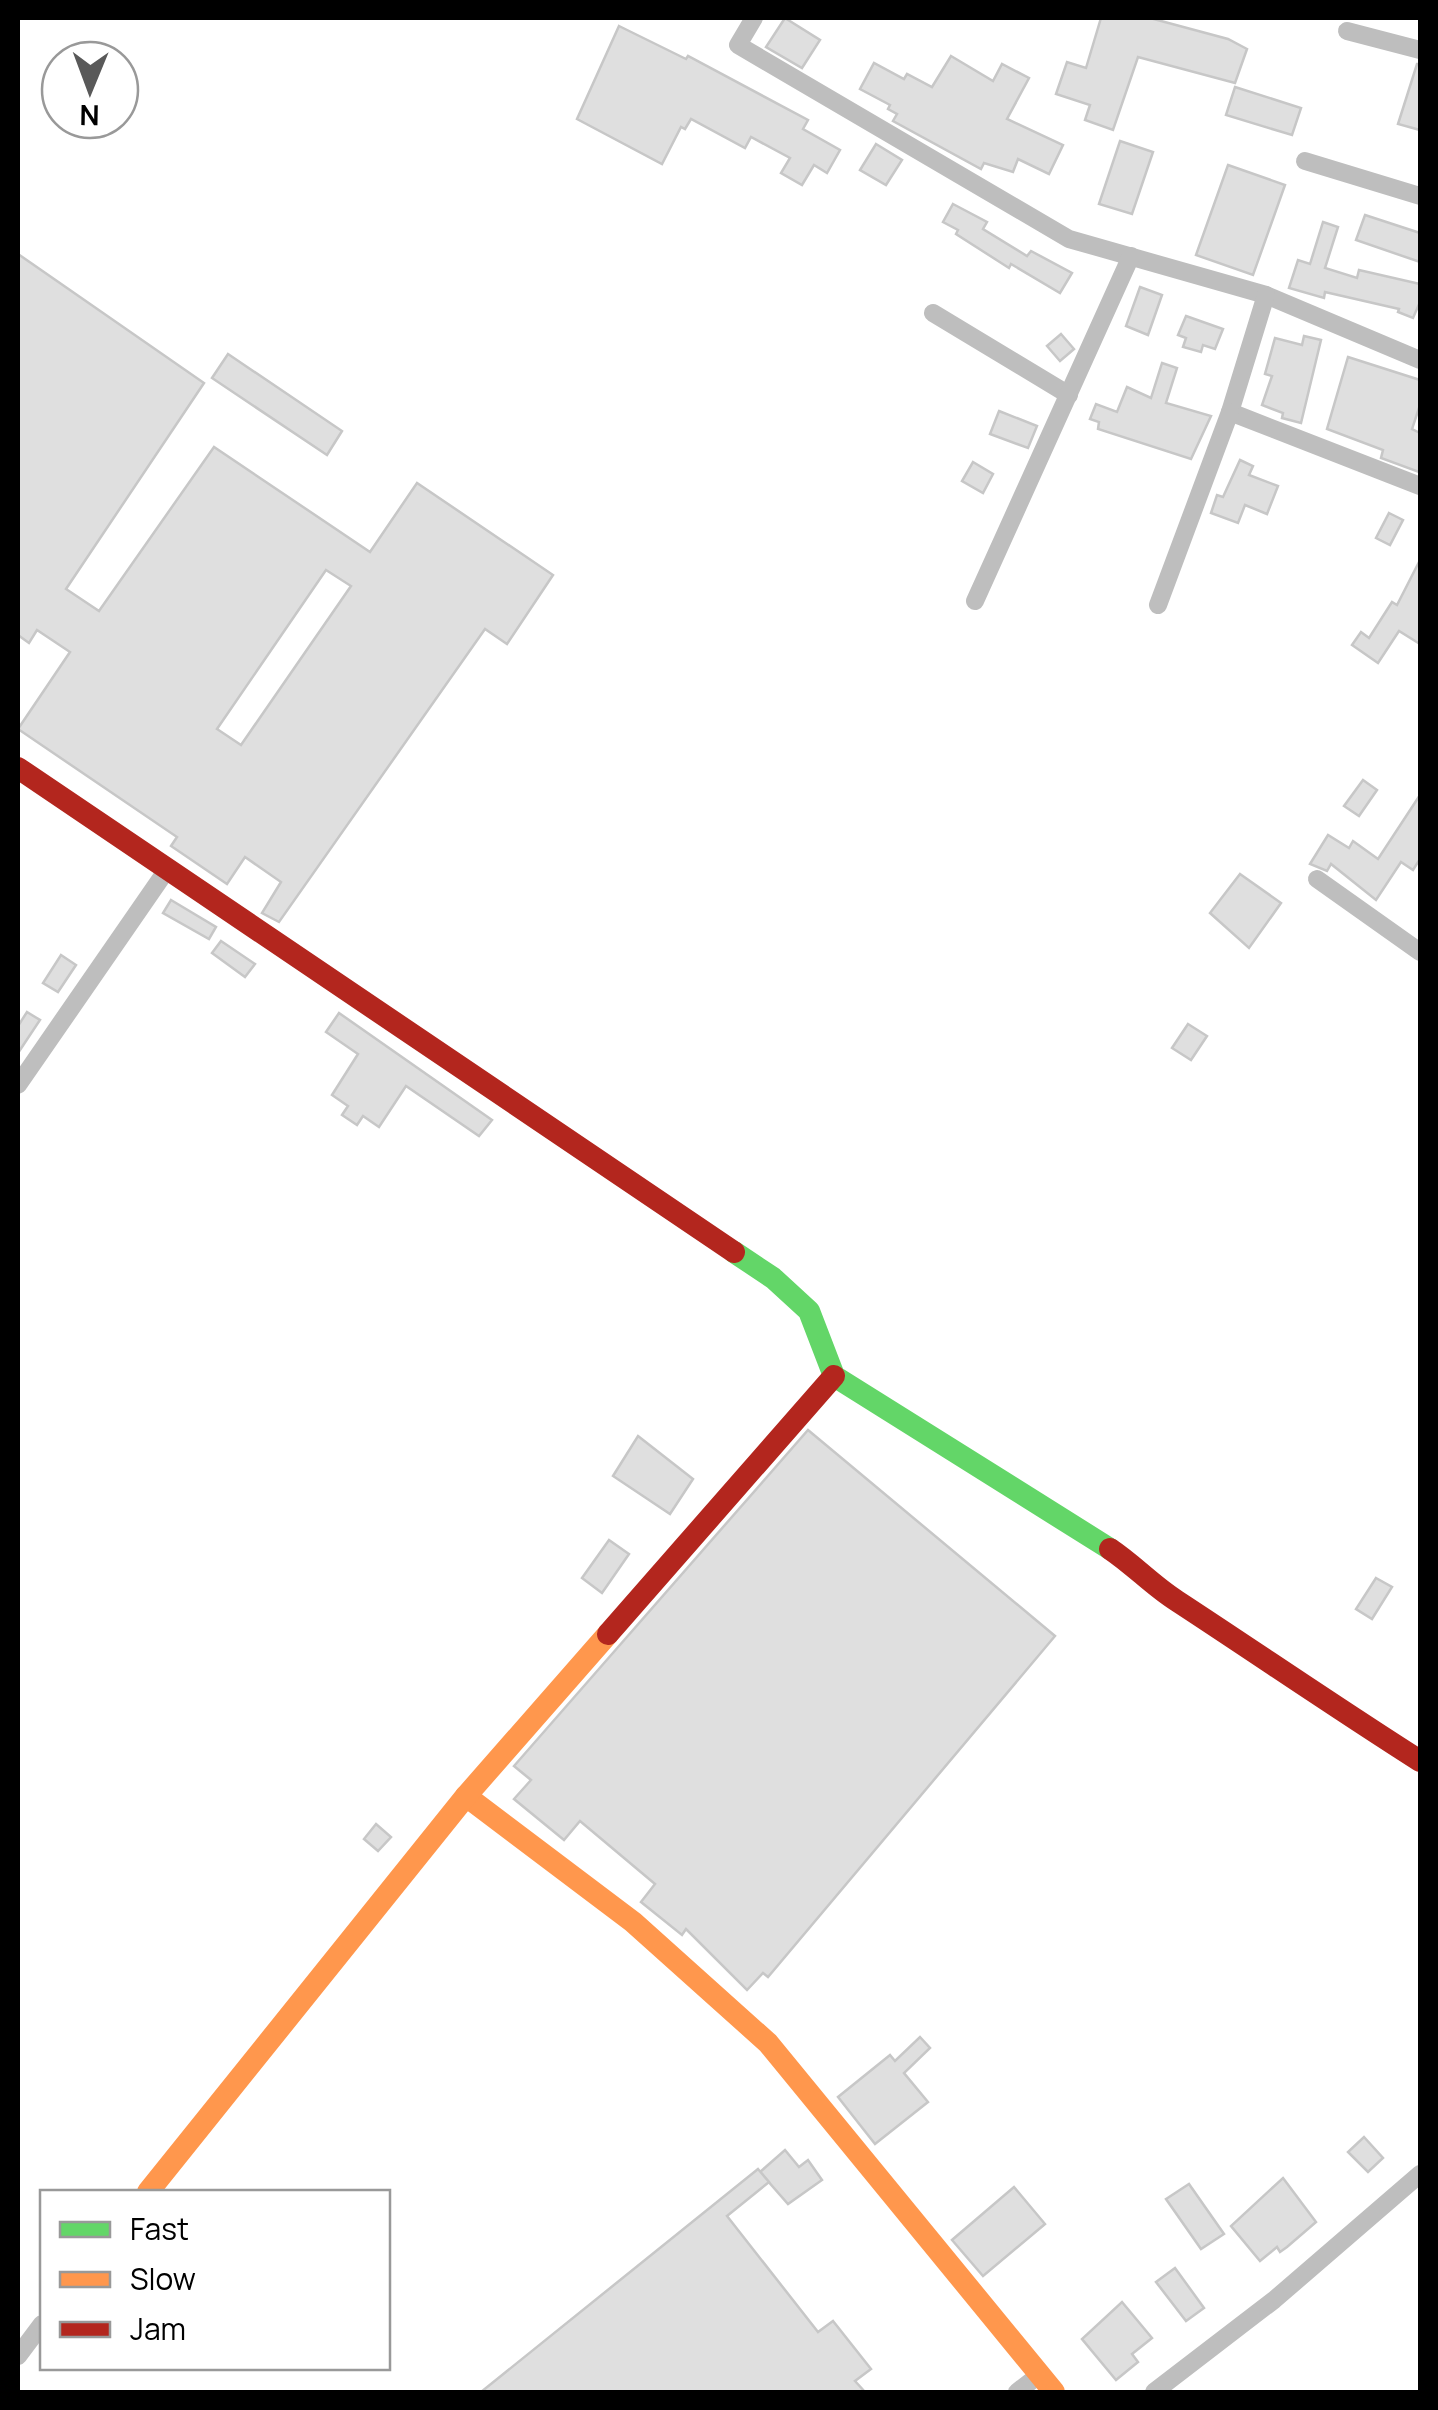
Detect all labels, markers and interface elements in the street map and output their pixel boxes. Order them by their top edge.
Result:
north arrow [40,40,140,140]
text: N [79,97,100,135]
legend [40,2190,390,2370]
text: Fast [130,2208,189,2249]
text: Slow [130,2258,196,2299]
text: Jam [130,2308,186,2349]

